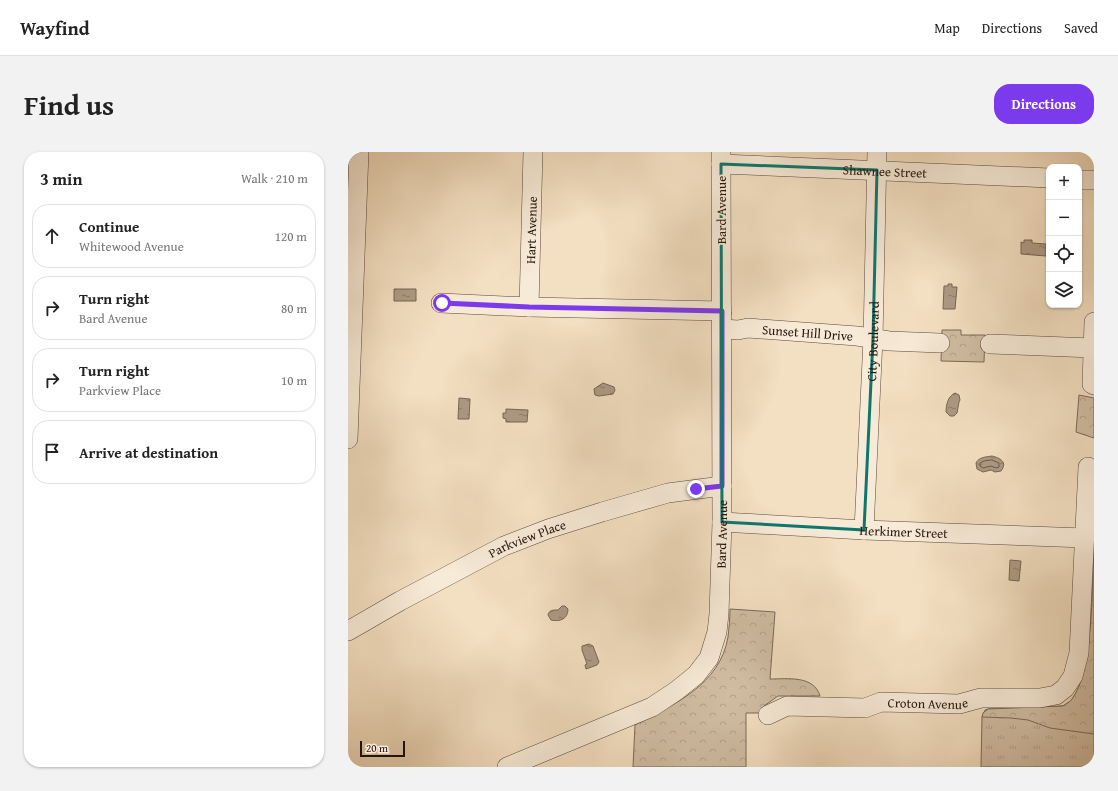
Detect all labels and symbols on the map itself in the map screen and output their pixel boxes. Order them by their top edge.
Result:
street label: Shawnee Street [842,160,928,182]
street label: Bard Avenue [712,176,731,244]
street label: Hart Avenue [521,196,541,264]
route start [433,294,451,312]
street label: City Boulevard [862,301,883,382]
street label: Sunset Hill Drive [761,320,854,345]
route end [687,480,705,498]
street label: Bard Avenue [711,500,732,569]
street label: Parkview Place [485,514,568,562]
street label: Herkimer Street [859,520,949,543]
street label: Croton Avenue [887,692,970,714]
scale bar [360,739,405,758]

